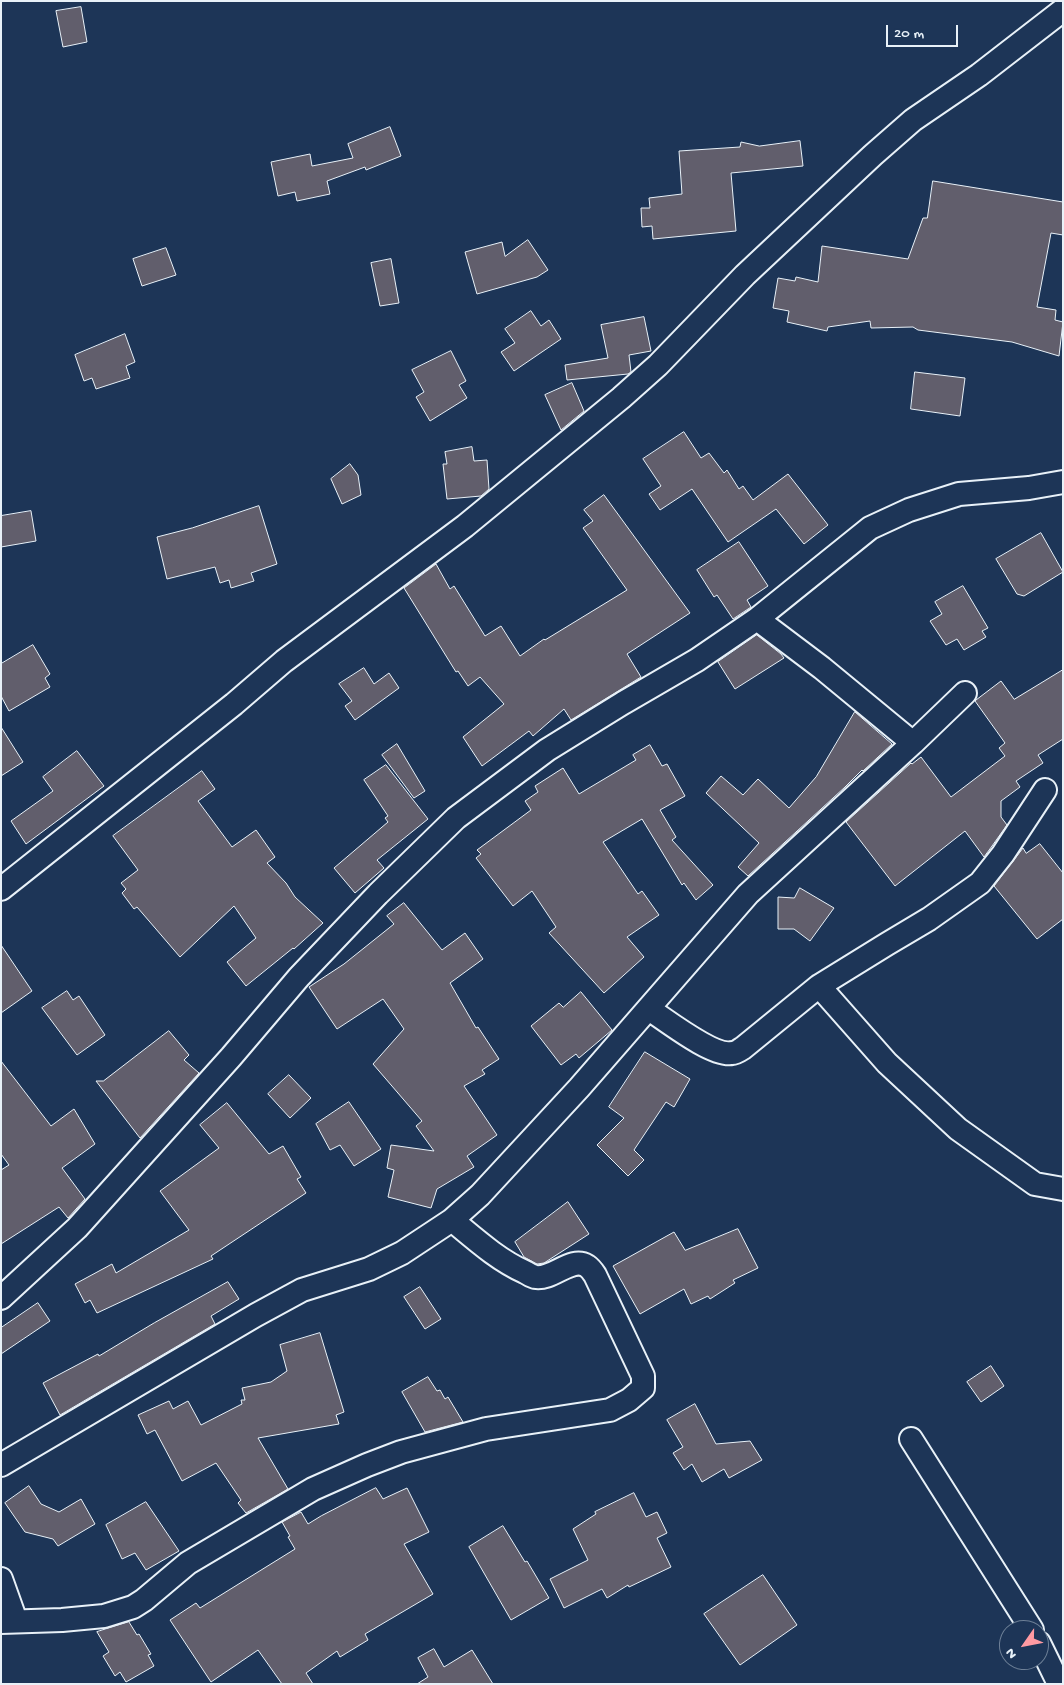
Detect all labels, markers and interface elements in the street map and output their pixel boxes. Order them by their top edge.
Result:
scale bar [889,15,962,47]
text: 20 m [894,25,924,43]
north arrow [999,1620,1049,1670]
text: N [1002,1644,1021,1661]

